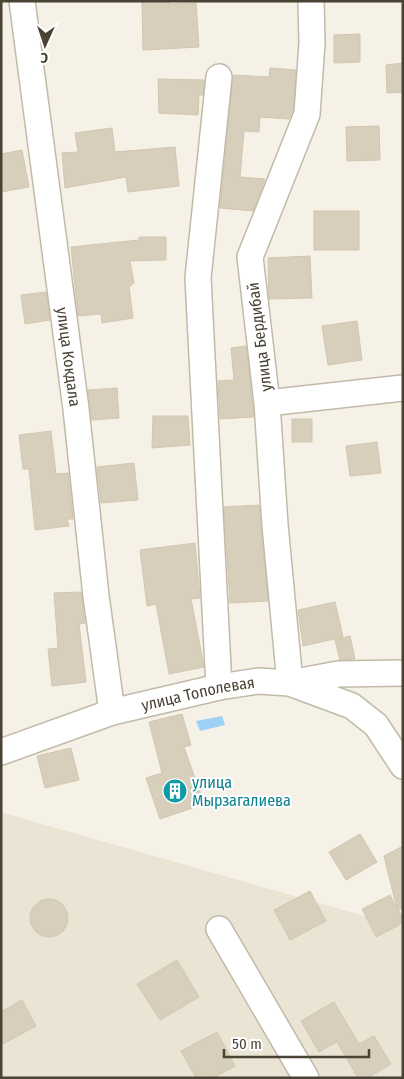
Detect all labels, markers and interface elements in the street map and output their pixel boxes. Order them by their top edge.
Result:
north arrow [20,20,70,70]
text: С [40,49,48,66]
street label: улица Бердибай [243,281,276,393]
street label: улица Кокдала [53,306,85,408]
street label: улица Тополевая [139,673,256,715]
place label: улица Мырзагалиева [192,773,291,810]
building icon: улица Мырзагалиева [162,778,188,804]
scale bar [224,1026,369,1058]
text: 50 m [232,1035,262,1053]

